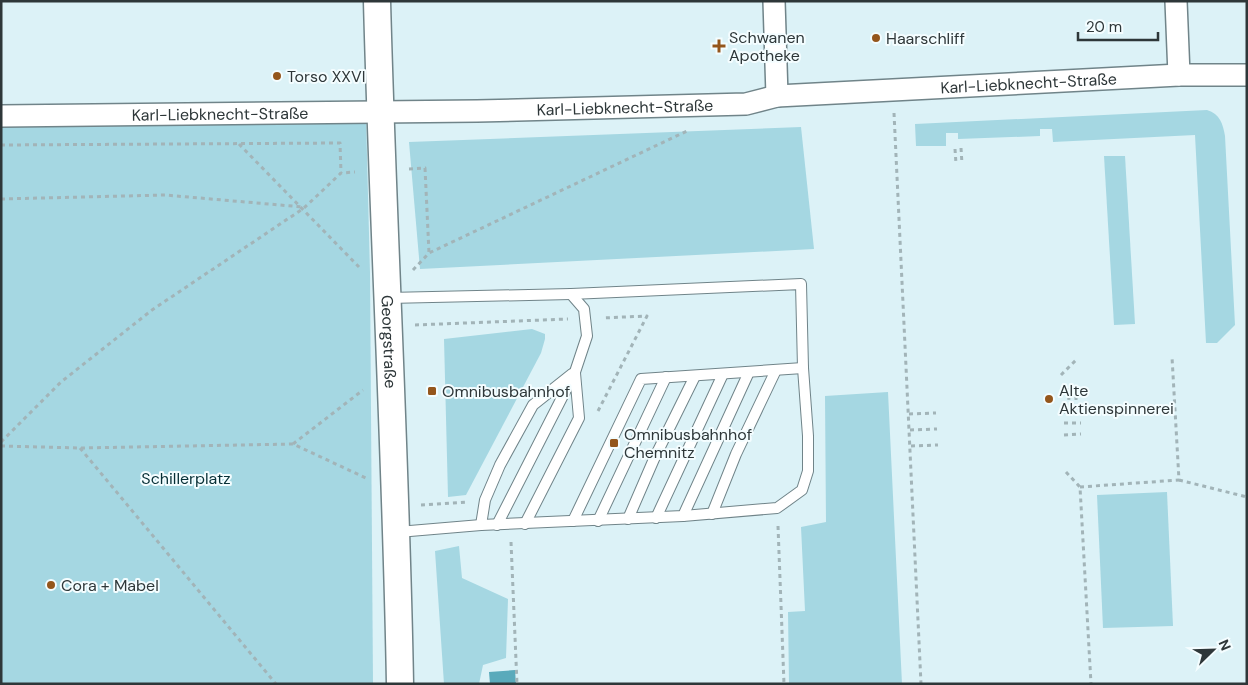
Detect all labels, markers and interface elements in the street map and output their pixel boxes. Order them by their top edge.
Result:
scale bar [1078,10,1158,42]
text: 20 m [1086,17,1122,37]
place label: Schwanen Apotheke [729,27,805,66]
place label: Haarschliff [886,28,965,49]
marker: Haarschliff [870,32,882,44]
marker: Schwanen Apotheke [713,40,725,52]
place label: Torso XXVI [287,66,365,87]
street label: Karl-Liebknecht-Straße [940,68,1117,98]
marker: Torso XXVI [271,70,283,82]
street label: Karl-Liebknecht-Straße [536,94,713,120]
street label: Karl-Liebknecht-Straße [132,102,308,125]
street label: Georgstraße [377,295,402,389]
place label: Alte Aktienspinnerei [1059,380,1174,419]
place label: Omnibusbahnhof [442,381,570,402]
marker: Omnibusbahnhof [426,385,438,397]
marker: Alte Aktienspinnerei [1043,393,1055,405]
place label: Omnibusbahnhof Chemnitz [624,424,752,463]
marker: Omnibusbahnhof Chemnitz [608,437,620,449]
park label: Schillerplatz [141,468,231,489]
place label: Cora + Mabel [61,575,159,596]
marker: Cora + Mabel [45,579,57,591]
north arrow [1188,625,1238,675]
text: N [1215,637,1235,653]

